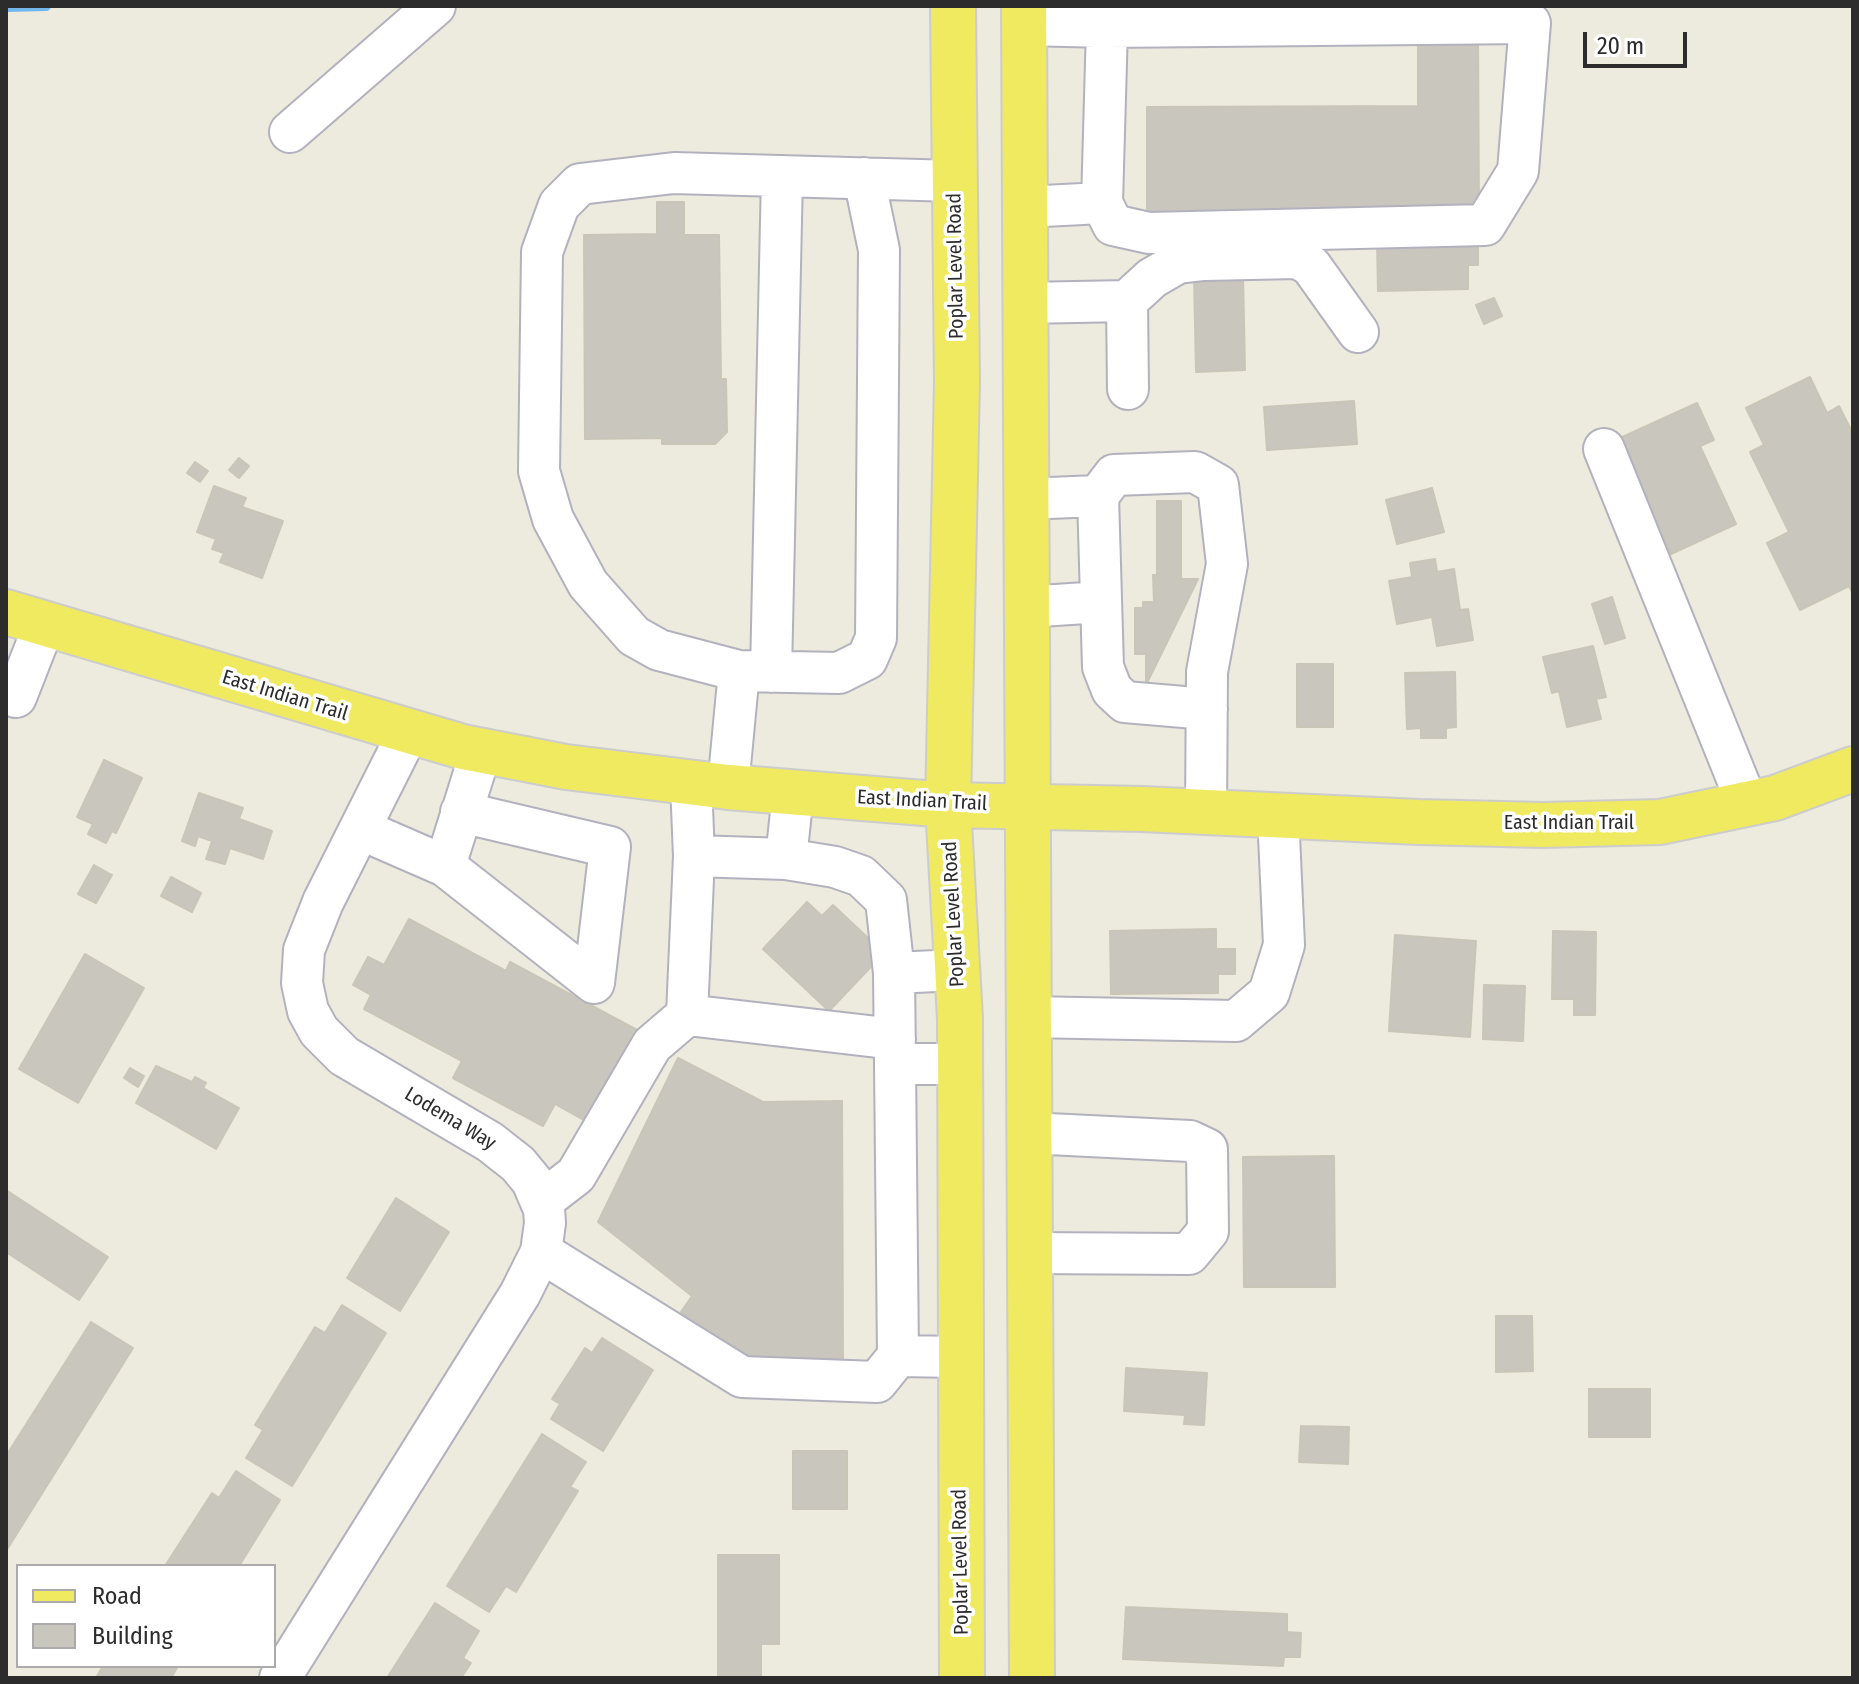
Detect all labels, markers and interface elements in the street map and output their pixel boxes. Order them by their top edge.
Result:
scale bar [1587,16,1691,66]
text: 20 m [1597,32,1644,60]
street label: Poplar Level Road [943,193,969,339]
street label: East Indian Trail [219,665,351,727]
street label: East Indian Trail [856,786,988,816]
street label: East Indian Trail [1504,811,1634,835]
street label: Poplar Level Road [938,840,970,988]
street label: Lodema Way [400,1082,500,1156]
street label: Poplar Level Road [948,1489,974,1635]
legend [16,1564,276,1668]
text: Road [92,1582,142,1610]
text: Building [92,1622,173,1650]

